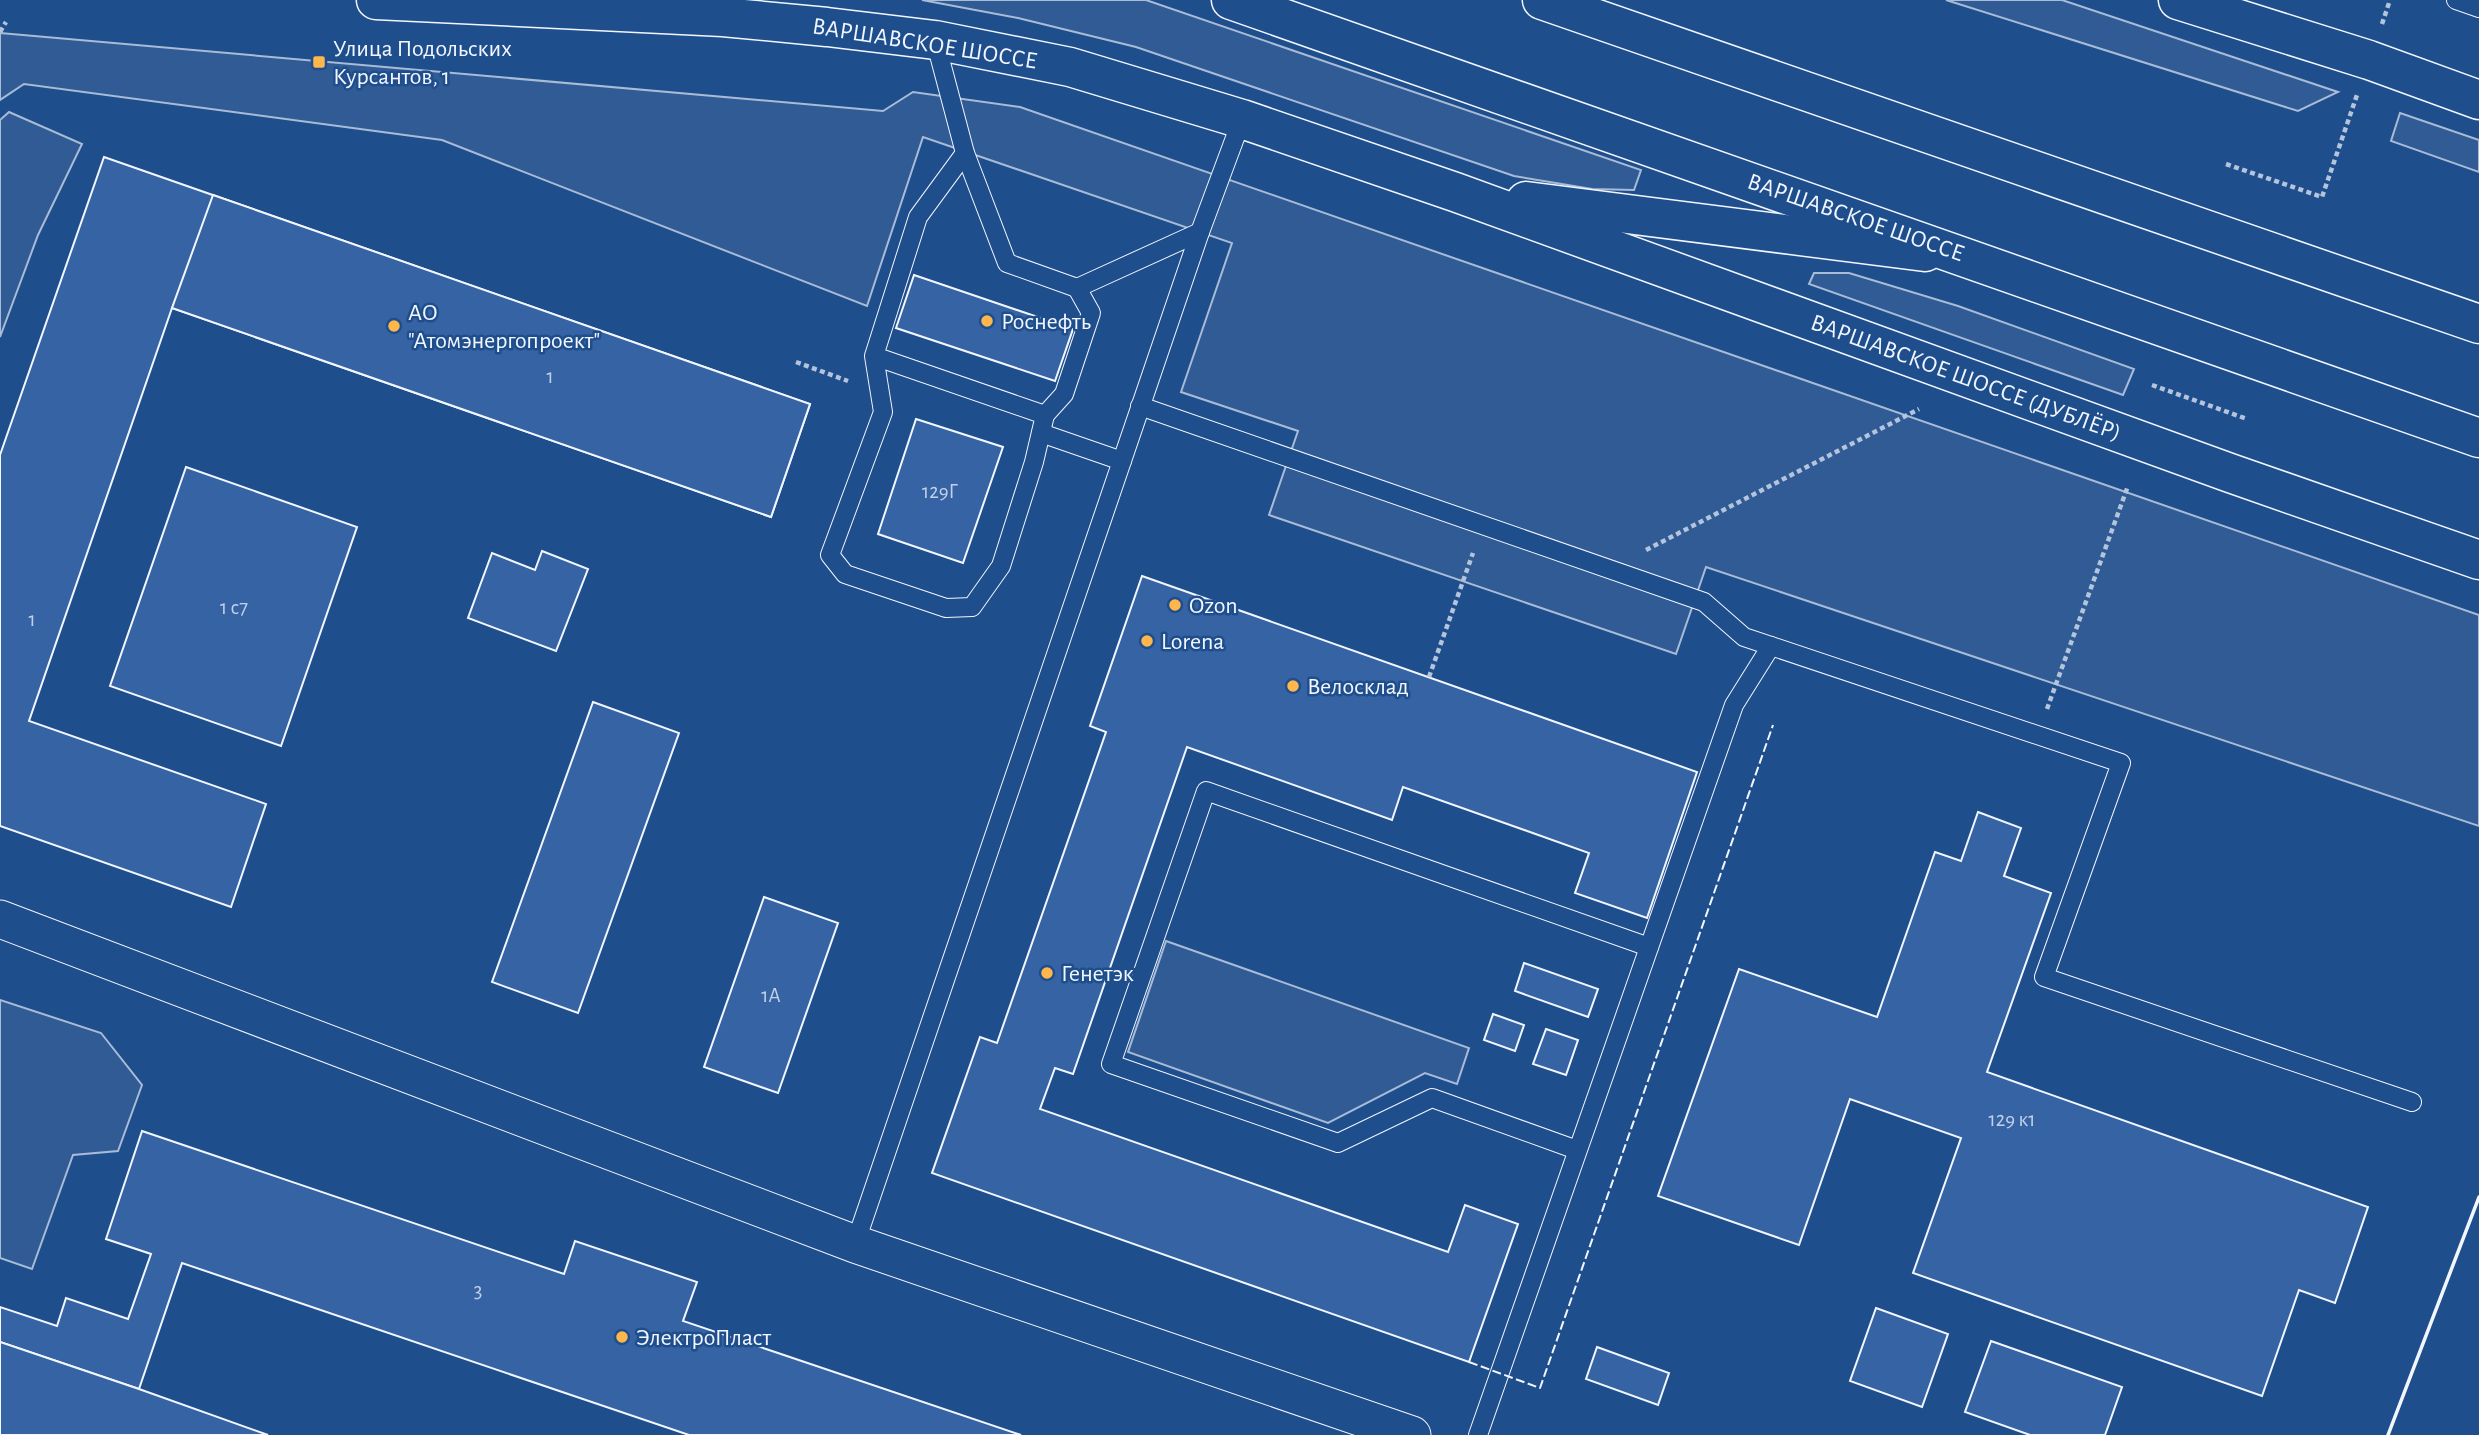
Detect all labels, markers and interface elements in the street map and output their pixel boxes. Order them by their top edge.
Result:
street label: ВАРШАВСКОЕ ШОССЕ [810,14,1039,74]
place label: Улица Подольских Курсантов, 1 [333,37,512,89]
marker: Улица Подольских Курсантов, 1 [311,54,327,70]
street label: ВАРШАВСКОЕ ШОССЕ [1744,169,1967,266]
place label: АО "Атомэнергопроект" [408,301,600,353]
place label: Роснефть [1001,310,1091,334]
street label: ВАРШАВСКОЕ ШОССЕ (ДУБЛЁР) [1807,310,2124,445]
marker: Роснефть [979,313,995,329]
marker: АО "Атомэнергопроект" [386,318,402,334]
house number: 1 [546,366,554,387]
house number: 129Г [922,481,959,502]
place label: Ozon [1189,594,1238,618]
house number: 1 с7 [220,597,248,618]
marker: Ozon [1167,597,1183,613]
house number: 1 [28,609,36,630]
place label: Lorena [1161,630,1224,654]
marker: Lorena [1139,633,1155,649]
place label: Велосклад [1307,675,1409,699]
marker: Велосклад [1285,678,1301,694]
place label: Генетэк [1061,962,1134,986]
marker: Генетэк [1039,965,1055,981]
house number: 1A [761,985,781,1006]
house number: 129 к1 [1989,1109,2035,1130]
house number: 3 [474,1280,482,1301]
place label: ЭлектроПласт [636,1326,772,1350]
marker: ЭлектроПласт [614,1329,630,1345]

